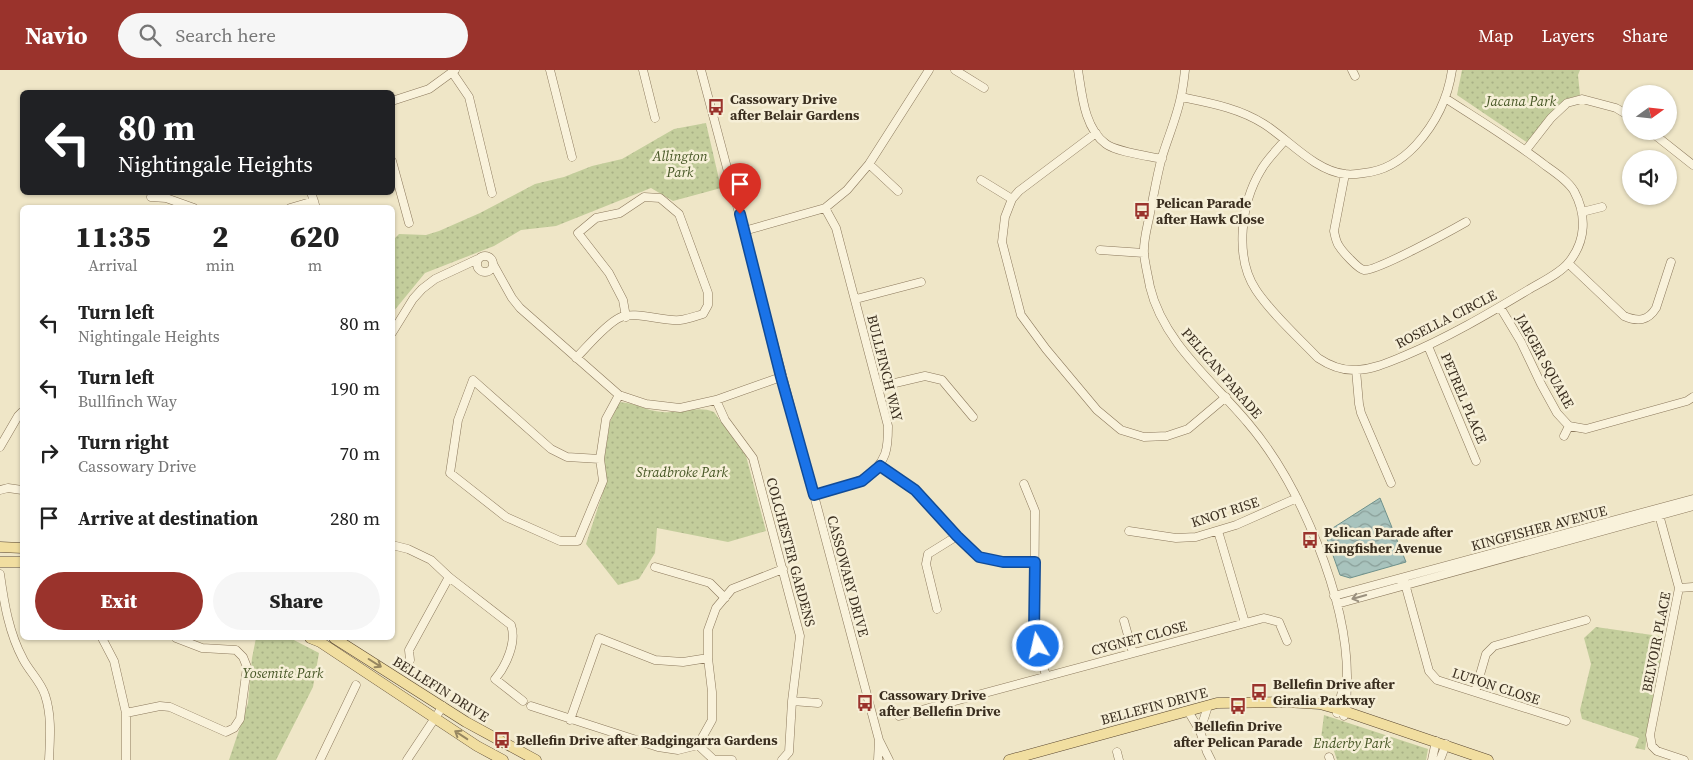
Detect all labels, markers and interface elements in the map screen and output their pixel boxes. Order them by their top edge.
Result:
search box [118,13,468,58]
text: Navio [25,19,88,52]
icon: search [136,21,164,49]
text: Search here [176,22,276,48]
text: Map [1478,23,1513,48]
text: Layers [1541,23,1594,48]
text: Share [1622,23,1668,48]
north arrow [1622,85,1678,140]
map controls [1622,85,1677,205]
place label: Cassowary Drive after Belair Gardens [730,89,860,125]
park label: Jacana Park [1484,91,1556,111]
bus stop icon: Cassowary Drive after Belair Gardens [706,97,726,117]
text: 80 m [118,104,195,152]
icon: left [35,110,100,175]
park label: Allington Park [651,146,708,182]
text: Nightingale Heights [118,149,313,179]
button: sound [1622,150,1677,205]
pin [719,163,761,214]
icon: arrive [726,170,754,198]
place label: Pelican Parade after Hawk Close [1156,193,1264,229]
bus stop icon: Pelican Parade after Hawk Close [1132,201,1152,221]
text: 11:35 [75,216,150,257]
text: 2 [212,216,229,257]
text: 620 [290,216,340,257]
text: Arrival [88,254,138,276]
text: min [206,254,235,276]
text: m [308,254,322,276]
street label: ROSELLA CIRCLE [1392,285,1500,353]
text: Turn left [78,299,154,325]
icon: left [35,309,63,337]
street label: JAEGER SQUARE [1510,309,1579,412]
text: 80 m [339,310,380,336]
street label: BULLFINCH WAY [862,313,908,423]
street label: PELICAN PARADE [1177,323,1267,423]
text: Nightingale Heights [78,325,220,347]
street label: PETREL PLACE [1436,350,1492,446]
text: Turn left [78,364,154,390]
icon: left [35,374,63,402]
text: 190 m [330,375,380,401]
text: Bullfinch Way [78,390,177,412]
text: Turn right [78,429,169,455]
icon: right [35,439,63,467]
text: 70 m [339,440,380,466]
text: Cassowary Drive [78,455,196,477]
park label: Stradbroke Park [636,462,728,482]
street label: COLCHESTER GARDENS [761,475,821,629]
street label: KNOT RISE [1188,492,1262,532]
street label: KINGFISHER AVENUE [1469,500,1609,556]
icon: arrive [35,504,63,532]
text: Arrive at destination [78,505,258,531]
text: 280 m [330,505,380,531]
street label: CASSOWARY DRIVE [822,513,874,639]
place label: Pelican Parade after Kingfisher Avenue [1324,522,1454,558]
bus stop icon: Pelican Parade after Kingfisher Avenue [1300,530,1320,550]
button: Exit [35,572,203,630]
button: Share [213,572,380,630]
street label: BELVOIR PLACE [1636,590,1676,694]
one-way arrow [1352,593,1368,603]
street label: CYGNET CLOSE [1089,616,1189,660]
position arrow [1011,619,1063,671]
street label: BELLEFIN DRIVE [389,651,493,727]
one-way arrow [368,658,382,669]
street label: LUTON CLOSE [1449,662,1543,710]
park label: Yosemite Park [243,663,324,683]
place label: Bellefin Drive after Giralia Parkway [1273,674,1395,710]
street label: BELLEFIN DRIVE [1098,682,1210,730]
bus stop icon: Bellefin Drive after Giralia Parkway [1249,682,1269,702]
place label: Cassowary Drive after Bellefin Drive [879,685,1001,721]
bus stop icon: Cassowary Drive after Bellefin Drive [855,693,875,713]
bus stop icon: Bellefin Drive after Pelican Parade [1228,696,1248,716]
place label: Bellefin Drive after Pelican Parade [1173,716,1303,752]
one-way arrow [454,730,468,740]
bus stop icon: Bellefin Drive after Badgingarra Gardens [492,730,512,750]
place label: Bellefin Drive after Badgingarra Gardens [516,730,778,750]
park label: Enderby Park [1312,733,1391,753]

